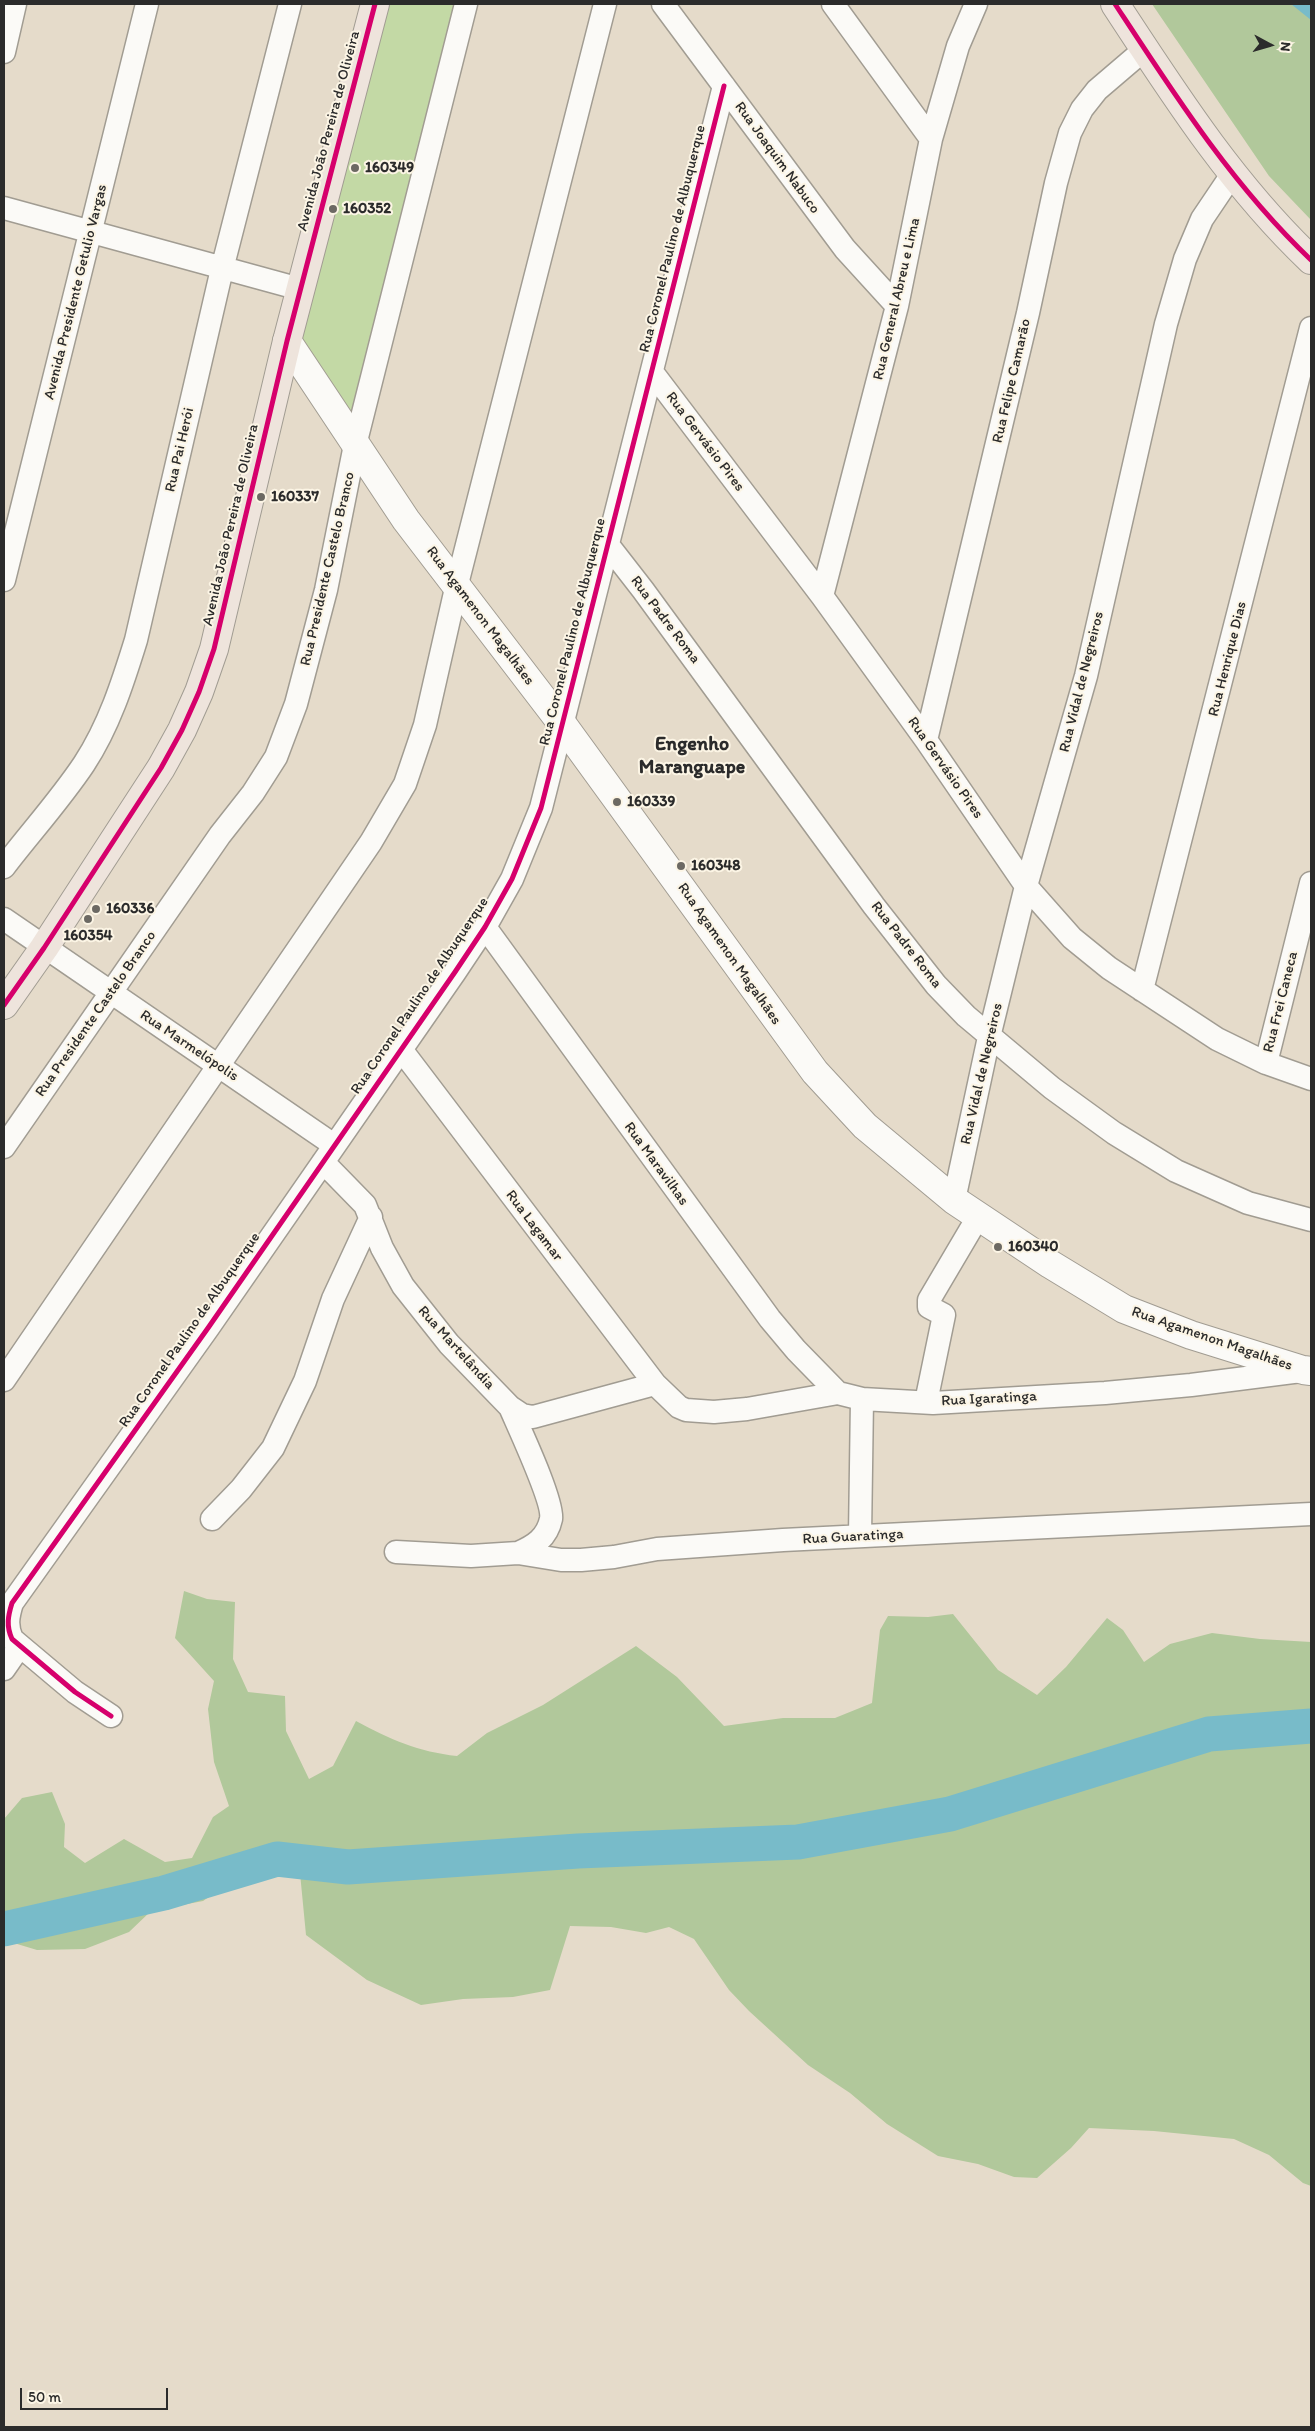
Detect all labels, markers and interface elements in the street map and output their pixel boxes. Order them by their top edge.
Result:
north arrow [1245,20,1295,70]
street label: Avenida João Pereira de Oliveira [294,29,364,233]
text: N [1276,41,1294,52]
street label: Rua Joaquim Nabuco [730,99,824,217]
street label: Rua Coronel Paulino de Albuquerque [636,123,710,355]
place label: 160349 [365,159,414,177]
marker: 160349 [349,162,361,174]
street label: Avenida Presidente Getulio Vargas [41,183,111,401]
place label: 160352 [343,200,391,218]
marker: 160352 [327,203,339,215]
street label: Rua General Abreu e Lima [870,216,924,382]
street label: Rua Felipe Camarão [989,317,1035,445]
street label: Rua Gervásio Pires [662,389,748,495]
street label: Rua Pai Herói [162,406,198,494]
street label: Avenida João Pereira de Oliveira [199,422,263,628]
street label: Rua Presidente Castelo Branco [297,470,359,668]
place label: 160337 [271,488,319,506]
marker: 160337 [255,491,267,503]
street label: Rua Coronel Paulino de Albuquerque [536,516,610,748]
street label: Rua Agamenon Magalhães [422,543,538,689]
street label: Rua Padre Roma [626,573,704,667]
street label: Rua Henrique Dias [1205,600,1251,718]
street label: Rua Vidal de Negreiros [1056,610,1108,754]
street label: Rua Gervásio Pires [903,714,987,822]
district label: Engenho Maranguape [639,733,745,780]
place label: 160339 [627,793,675,811]
marker: 160339 [611,796,623,808]
place label: 160348 [691,857,741,875]
marker: 160348 [675,860,687,872]
street label: Rua Agamenon Magalhães [673,880,785,1028]
street label: Rua Coronel Paulino de Albuquerque [347,894,493,1098]
street label: Rua Padre Roma [867,898,945,992]
place label: 160336 [106,900,154,918]
marker: 160336 [90,903,102,915]
marker: 160354 [82,913,94,925]
place label: 160354 [63,927,113,945]
street label: Rua Presidente Castelo Branco [32,928,160,1100]
street label: Rua Frei Caneca [1260,950,1302,1054]
street label: Rua Vidal de Negreiros [957,1001,1007,1147]
street label: Rua Marmelópolis [136,1006,242,1086]
street label: Rua Maravilhas [620,1119,692,1209]
street label: Rua Lagamar [501,1187,567,1265]
street label: Rua Coronel Paulino de Albuquerque [116,1229,264,1431]
place label: 160340 [1008,1238,1059,1256]
marker: 160340 [992,1241,1004,1253]
street label: Rua Martelândia [414,1302,498,1394]
street label: Rua Agamenon Magalhães [1129,1303,1295,1375]
street label: Rua Igaratinga [941,1388,1037,1410]
street label: Rua Guaratinga [802,1525,904,1549]
scale bar [22,2378,170,2410]
text: 50 m [28,2388,61,2406]

